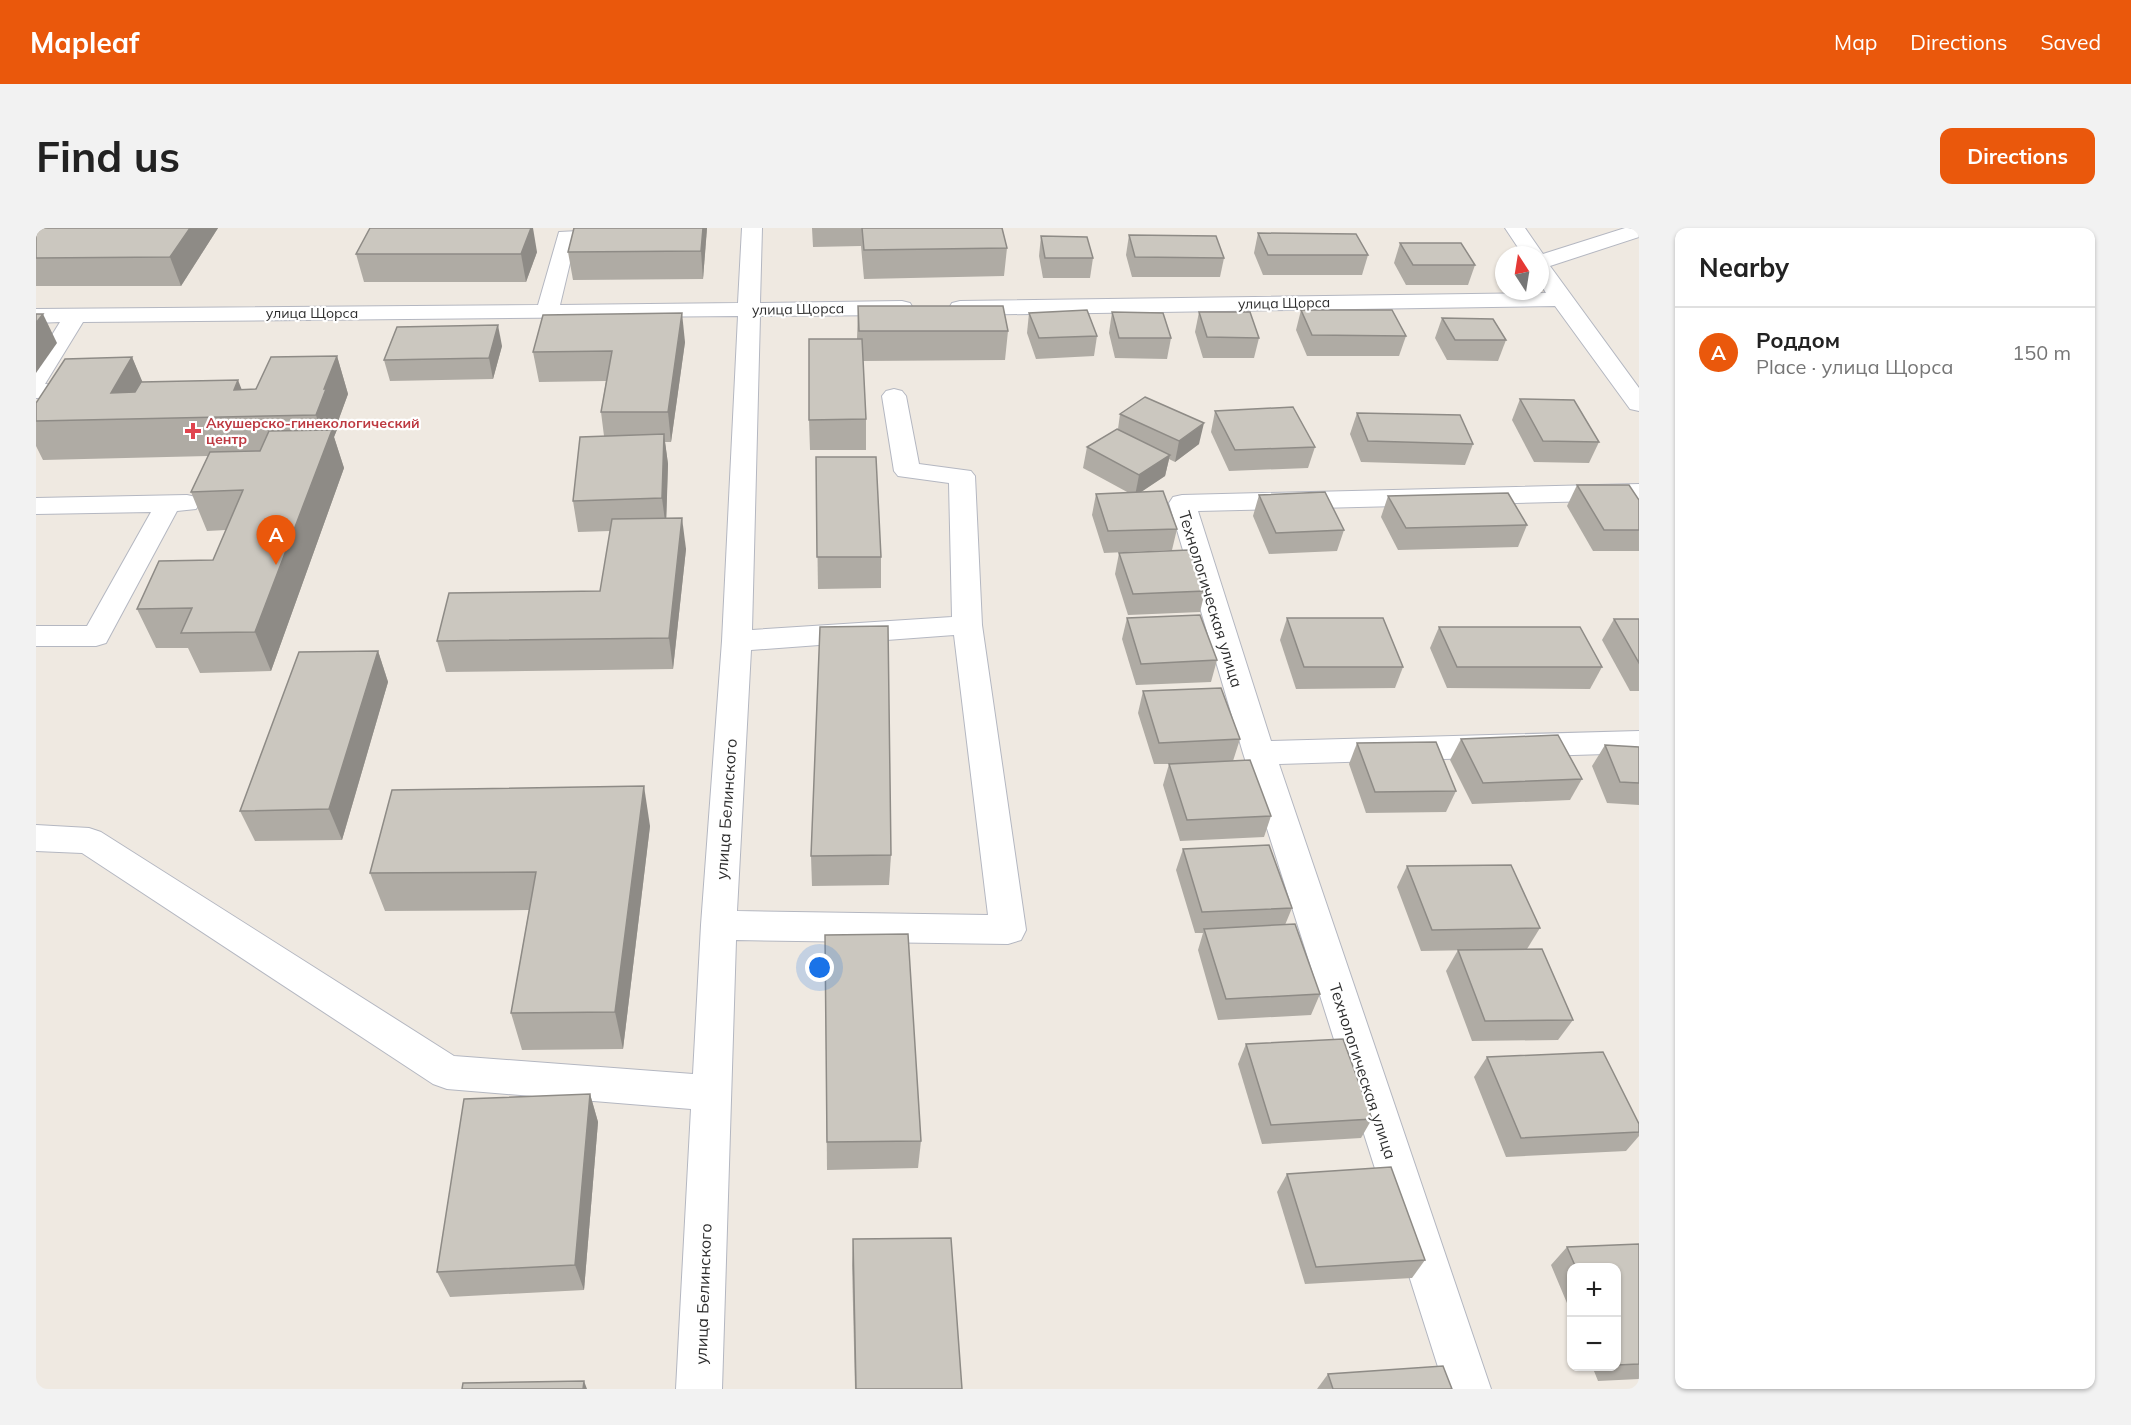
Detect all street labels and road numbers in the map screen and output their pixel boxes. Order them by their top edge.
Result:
street label: улица Щорса [1238,293,1330,313]
street label: улица Щорса [752,299,844,319]
street label: улица Щорса [266,304,358,322]
street label: Технологическая улица [1175,508,1247,690]
street label: улица Белинского [711,738,741,880]
street label: Технологическая улица [1325,981,1401,1161]
street label: улица Белинского [691,1223,715,1365]

